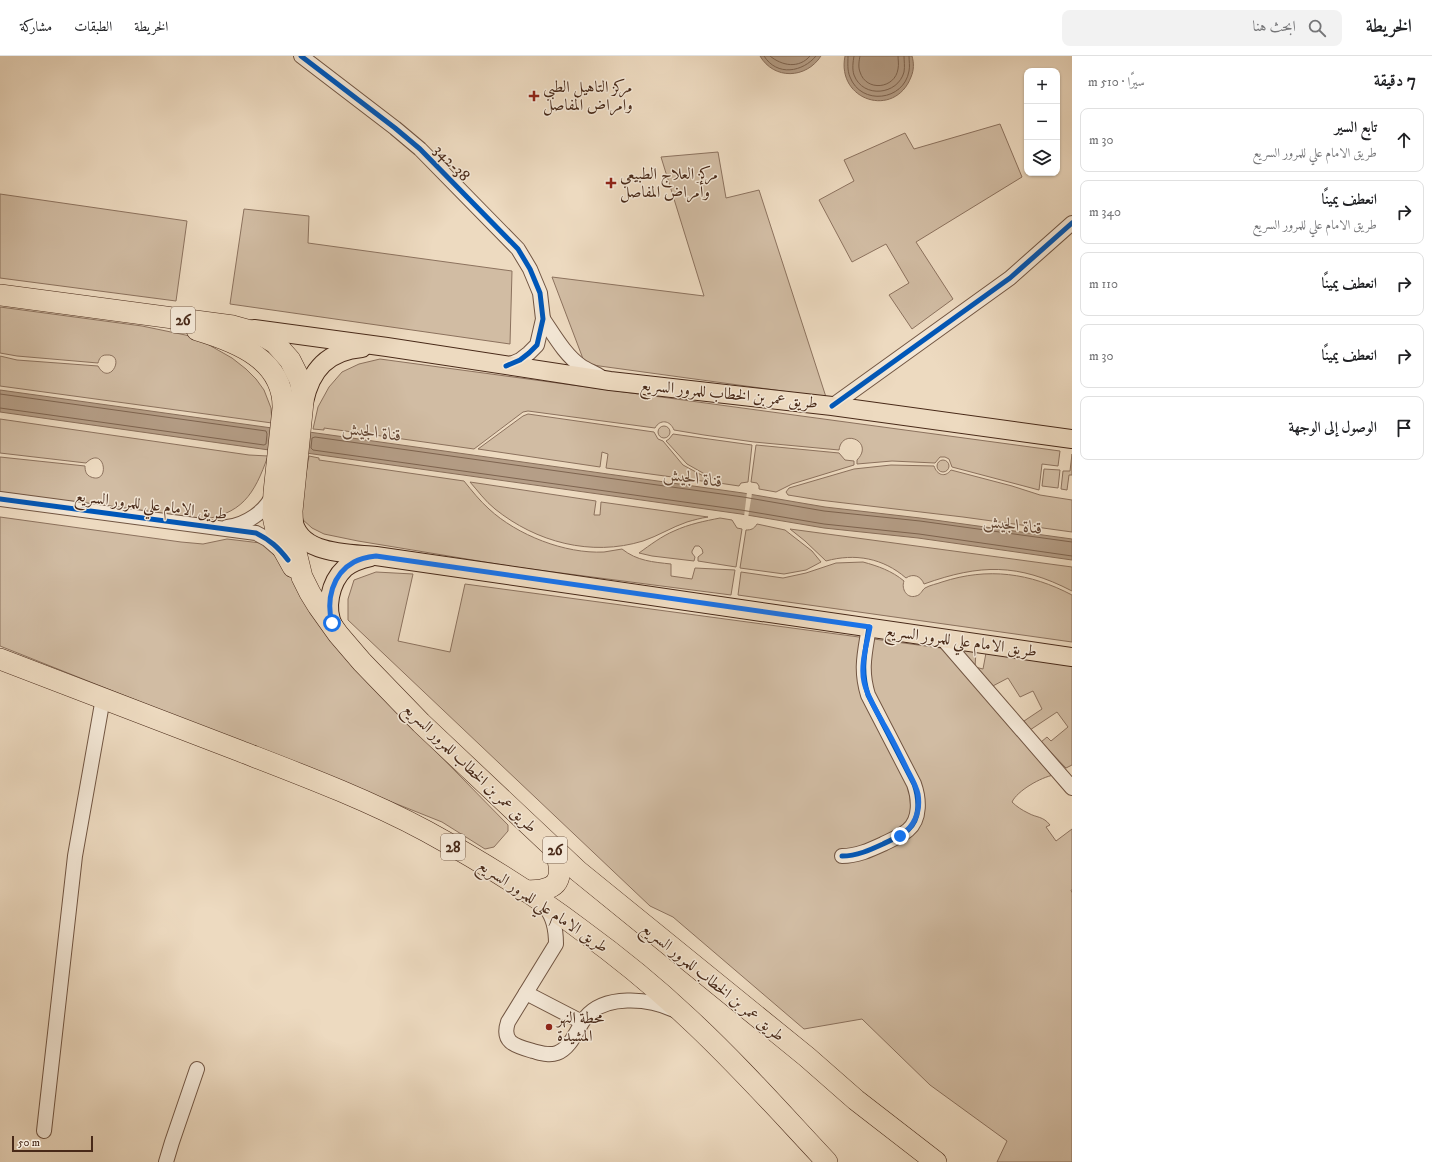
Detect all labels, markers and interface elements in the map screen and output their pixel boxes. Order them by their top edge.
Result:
search box [1062,10,1342,46]
text: الخريطة [1366,15,1412,38]
text: ابحث هنا [1253,17,1296,36]
icon: search [1306,17,1328,39]
text: مشاركة [20,18,52,36]
text: الطبقات [74,18,112,36]
text: الخريطة [134,18,168,36]
map controls [1024,68,1060,176]
button: + [1024,68,1060,104]
text: 7 دقيقة [1374,70,1416,92]
text: سيرًا · 510 m [1088,74,1145,90]
place label: مركز التاهيل الطبي وامراض المفاصل [543,77,633,116]
marker: مركز التاهيل الطبي وامراض المفاصل [528,90,540,102]
button: − [1024,104,1060,140]
text: تابع السير [1335,118,1377,137]
icon: ahead [1393,129,1415,151]
text: 30 m [1089,132,1113,148]
street label: 342-38 [430,140,474,186]
button: layers [1024,140,1060,176]
text: طريق الامام علي للمرور السريع [1252,145,1377,161]
place label: مركز العلاج الطبيعي وأمراض المفاصل [620,164,718,203]
marker: مركز العلاج الطبيعي وأمراض المفاصل [605,177,617,189]
text: انعطف يمينًا [1322,190,1377,209]
icon: right [1393,201,1415,223]
text: 340 m [1089,204,1121,220]
text: طريق الامام علي للمرور السريع [1252,217,1377,233]
icon: right [1393,273,1415,295]
text: انعطف يمينًا [1322,274,1377,293]
text: 110 m [1089,276,1118,292]
road number: 26 [171,307,195,333]
icon: right [1393,345,1415,367]
text: انعطف يمينًا [1322,346,1377,365]
text: 30 m [1089,348,1113,364]
street label: طريق عمر بن الخطاب للمرور السريع [639,375,819,418]
water label: قناة الجيش [341,417,403,447]
icon: arrive [1393,417,1415,439]
text: الوصول إلى الوجهة [1288,418,1377,437]
water label: قناة الجيش [662,463,724,493]
street label: طريق الامام علي للمرور السريع [73,486,228,529]
water label: قناة الجيش [982,510,1044,540]
route start [323,614,341,632]
street label: طريق الامام علي للمرور السريع [883,620,1038,667]
street label: طريق عمر بن الخطاب للمرور السريع [395,699,541,841]
route end [891,827,909,845]
road number: 28 [441,834,465,860]
road number: 26 [543,837,567,863]
street label: طريق الامام علي للمرور السريع [471,855,612,961]
street label: طريق عمر بن الخطاب للمرور السريع [634,918,789,1050]
place label: محطة النهر المشيدة [555,1008,604,1046]
marker: محطة النهر المشيدة [544,1022,554,1032]
scale bar [12,1134,93,1153]
text: 50 m [18,1136,40,1150]

